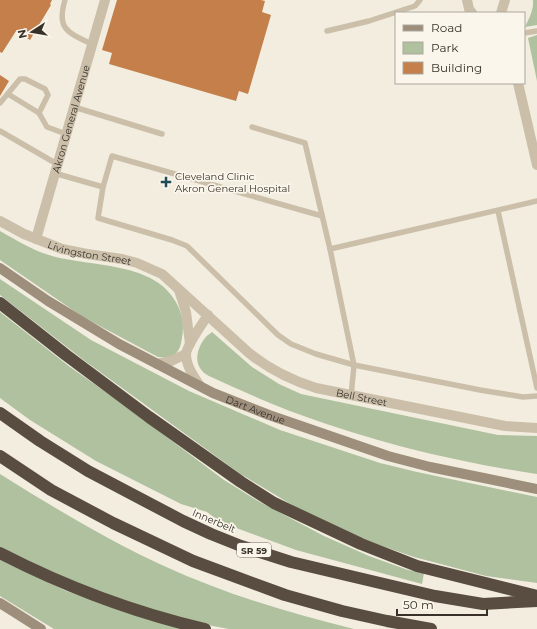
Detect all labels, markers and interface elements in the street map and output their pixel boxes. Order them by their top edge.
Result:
north arrow [12,12,52,52]
legend [395,12,525,84]
text: Road [431,20,462,35]
text: N [14,28,30,40]
text: Park [431,40,459,55]
text: Building [431,60,482,75]
street label: Akron General Avenue [49,63,92,174]
place label: Cleveland Clinic Akron General Hospital [175,170,290,195]
marker: Cleveland Clinic Akron General Hospital [160,176,172,188]
street label: Livingston Street [46,238,133,268]
street label: Bell Street [335,386,388,409]
street label: Dart Avenue [224,392,287,427]
street label: Innerbelt [190,506,238,536]
road number: SR 59 [237,543,271,557]
scale bar [397,591,487,617]
text: 50 m [403,597,434,612]

